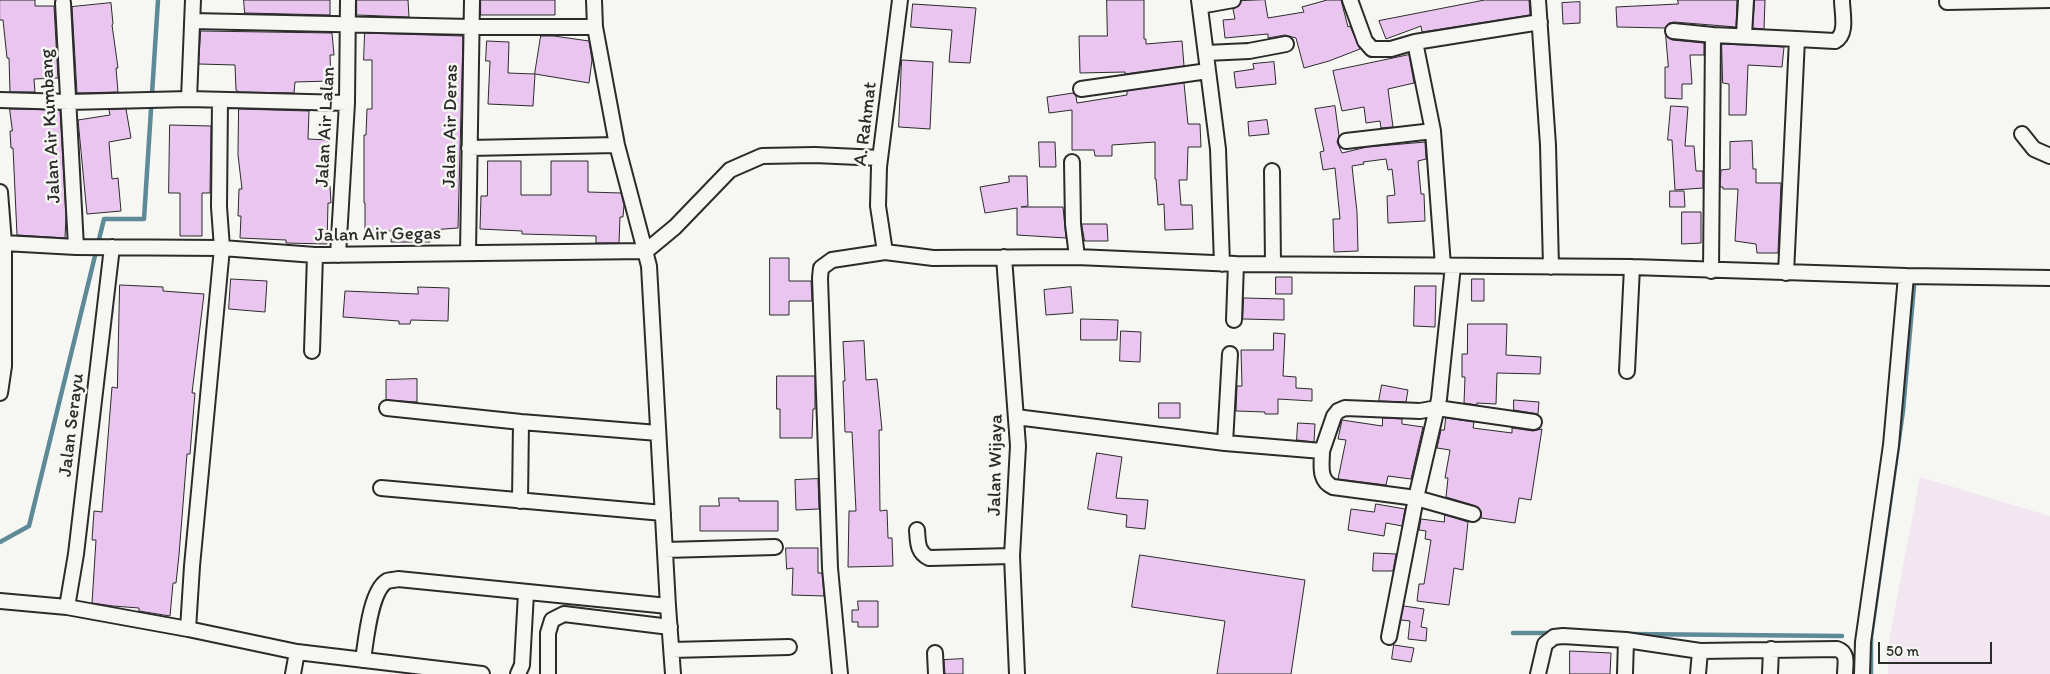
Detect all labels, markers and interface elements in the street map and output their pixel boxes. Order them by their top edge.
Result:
street label: Jalan Air Kumbang [36,48,66,204]
street label: Jalan Air Deras [439,64,463,188]
street label: Jalan Air Lalan [311,66,341,188]
street label: A. Rahmat [850,81,882,167]
street label: Jalan Air Gegas [315,222,441,248]
street label: Jalan Serayu [54,372,90,478]
street label: Jalan Wijaya [984,414,1008,516]
scale bar [1880,632,1994,664]
text: 50 m [1886,642,1919,660]

